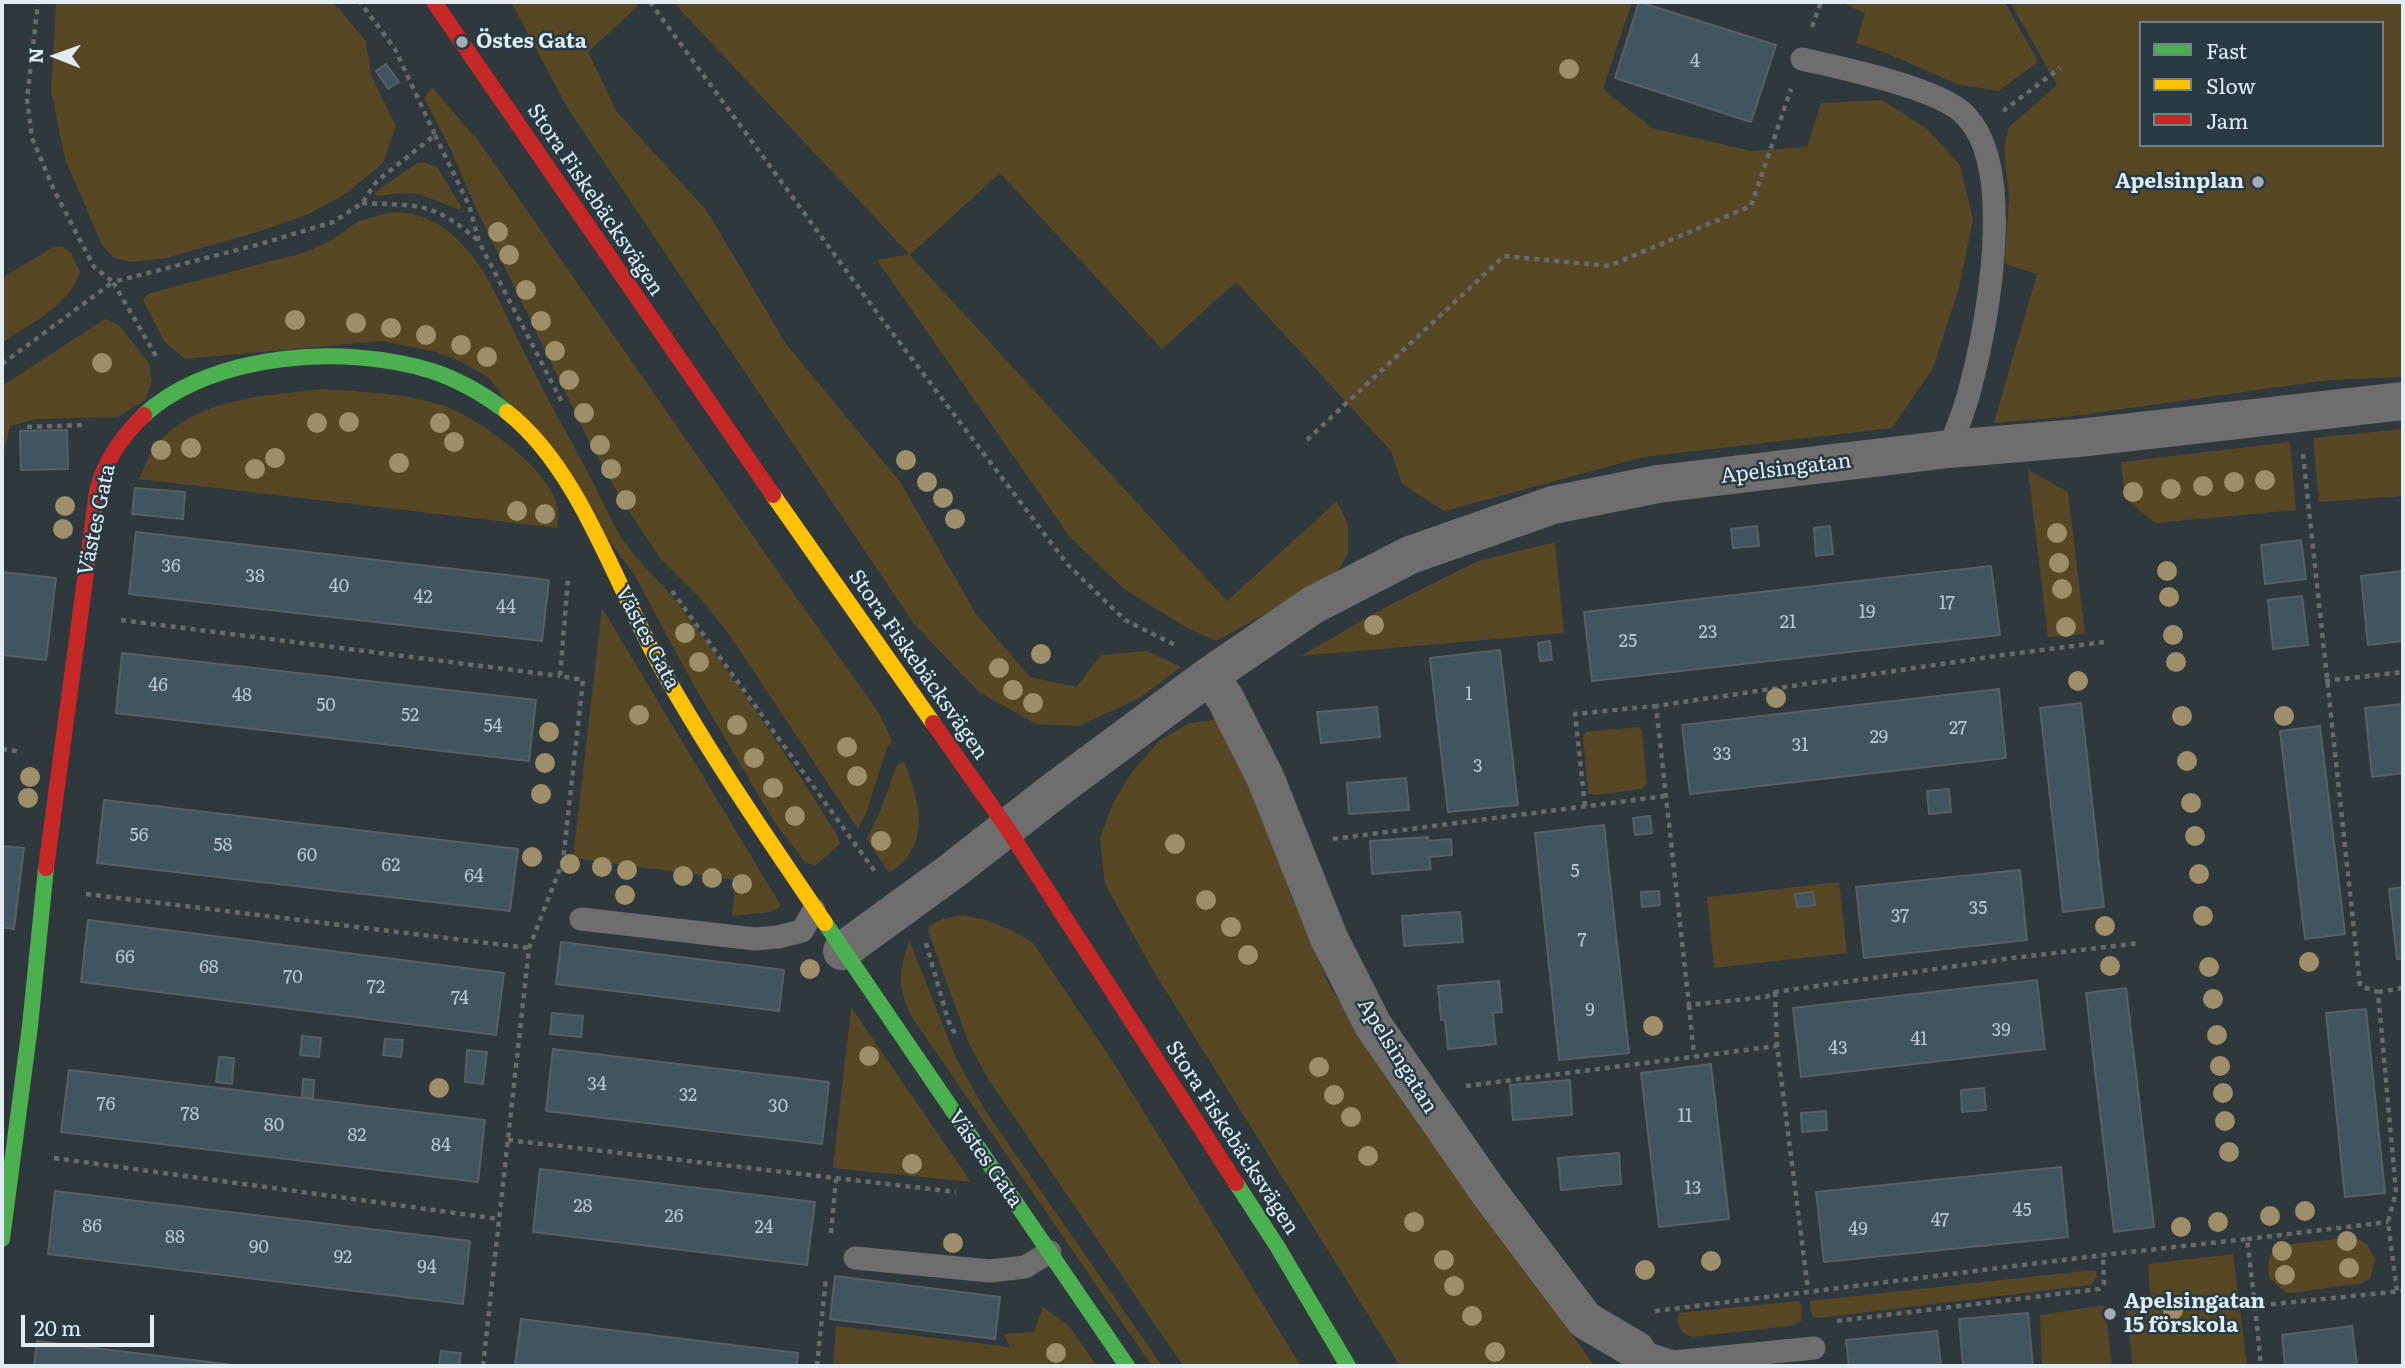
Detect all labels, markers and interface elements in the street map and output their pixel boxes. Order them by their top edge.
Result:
north arrow [21,21,91,91]
legend [2139,21,2384,147]
place label: Östes Gata [476,29,587,55]
marker: Östes Gata [454,34,470,50]
text: Fast [2206,34,2247,65]
text: N [21,47,49,64]
house number: 4 [1690,51,1700,73]
text: Slow [2206,69,2256,100]
street label: Stora Fiskebäcksvägen [521,99,669,301]
text: Jam [2206,104,2248,135]
place label: Apelsinplan [2115,169,2244,195]
marker: Apelsinplan [2250,174,2266,190]
street label: Apelsingatan [1719,448,1853,490]
street label: Västes Gata [73,462,121,578]
house number: 36 [161,556,181,578]
street label: Stora Fiskebäcksvägen [843,565,993,765]
house number: 38 [245,566,265,588]
house number: 40 [329,576,349,598]
street label: Västes Gata [609,582,685,694]
house number: 42 [413,587,433,609]
house number: 17 [1939,593,1955,615]
house number: 44 [496,597,516,619]
house number: 19 [1859,602,1875,624]
house number: 21 [1780,612,1796,634]
house number: 23 [1699,622,1717,644]
house number: 25 [1619,631,1637,653]
house number: 46 [148,675,168,697]
house number: 1 [1465,684,1473,706]
house number: 48 [232,685,252,707]
house number: 50 [316,695,336,717]
house number: 52 [401,705,419,727]
house number: 54 [483,716,503,738]
house number: 27 [1949,718,1967,740]
house number: 29 [1870,727,1888,749]
house number: 31 [1791,735,1809,757]
house number: 33 [1713,744,1731,766]
house number: 3 [1473,756,1483,778]
house number: 56 [130,825,148,847]
house number: 58 [213,835,233,857]
house number: 60 [297,845,317,867]
house number: 62 [382,855,400,877]
house number: 5 [1570,861,1580,883]
house number: 64 [464,866,484,888]
house number: 35 [1969,898,1987,920]
house number: 37 [1891,906,1909,928]
house number: 7 [1577,930,1587,952]
house number: 66 [115,947,135,969]
house number: 68 [199,957,219,979]
house number: 70 [283,967,303,989]
house number: 72 [367,977,385,999]
house number: 74 [451,988,469,1010]
street label: Apelsingatan [1351,994,1443,1118]
house number: 9 [1585,1000,1595,1022]
house number: 39 [1991,1020,2011,1042]
house number: 41 [1910,1029,1928,1051]
street label: Stora Fiskebäcksvägen [1160,1036,1304,1240]
house number: 43 [1828,1038,1848,1060]
house number: 34 [587,1074,607,1096]
house number: 32 [679,1085,697,1107]
house number: 76 [97,1094,115,1116]
house number: 30 [768,1096,788,1118]
house number: 78 [180,1104,200,1126]
street label: Västes Gata [942,1105,1028,1213]
house number: 11 [1678,1106,1692,1128]
house number: 80 [264,1115,284,1137]
house number: 82 [348,1125,366,1147]
house number: 84 [431,1135,451,1157]
house number: 13 [1684,1178,1702,1200]
house number: 28 [573,1196,593,1218]
house number: 45 [2012,1200,2032,1222]
house number: 26 [665,1206,683,1228]
house number: 47 [1931,1210,1949,1232]
house number: 86 [82,1216,102,1238]
house number: 24 [754,1217,774,1239]
house number: 49 [1848,1219,1868,1241]
house number: 88 [165,1227,185,1249]
house number: 90 [249,1237,269,1259]
house number: 92 [334,1247,352,1269]
house number: 94 [417,1257,437,1279]
place label: Apelsingatan 15 förskola [2124,1289,2265,1339]
scale bar [24,1302,158,1346]
marker: Apelsingatan 15 förskola [2102,1306,2118,1322]
text: 20 m [34,1311,81,1342]

